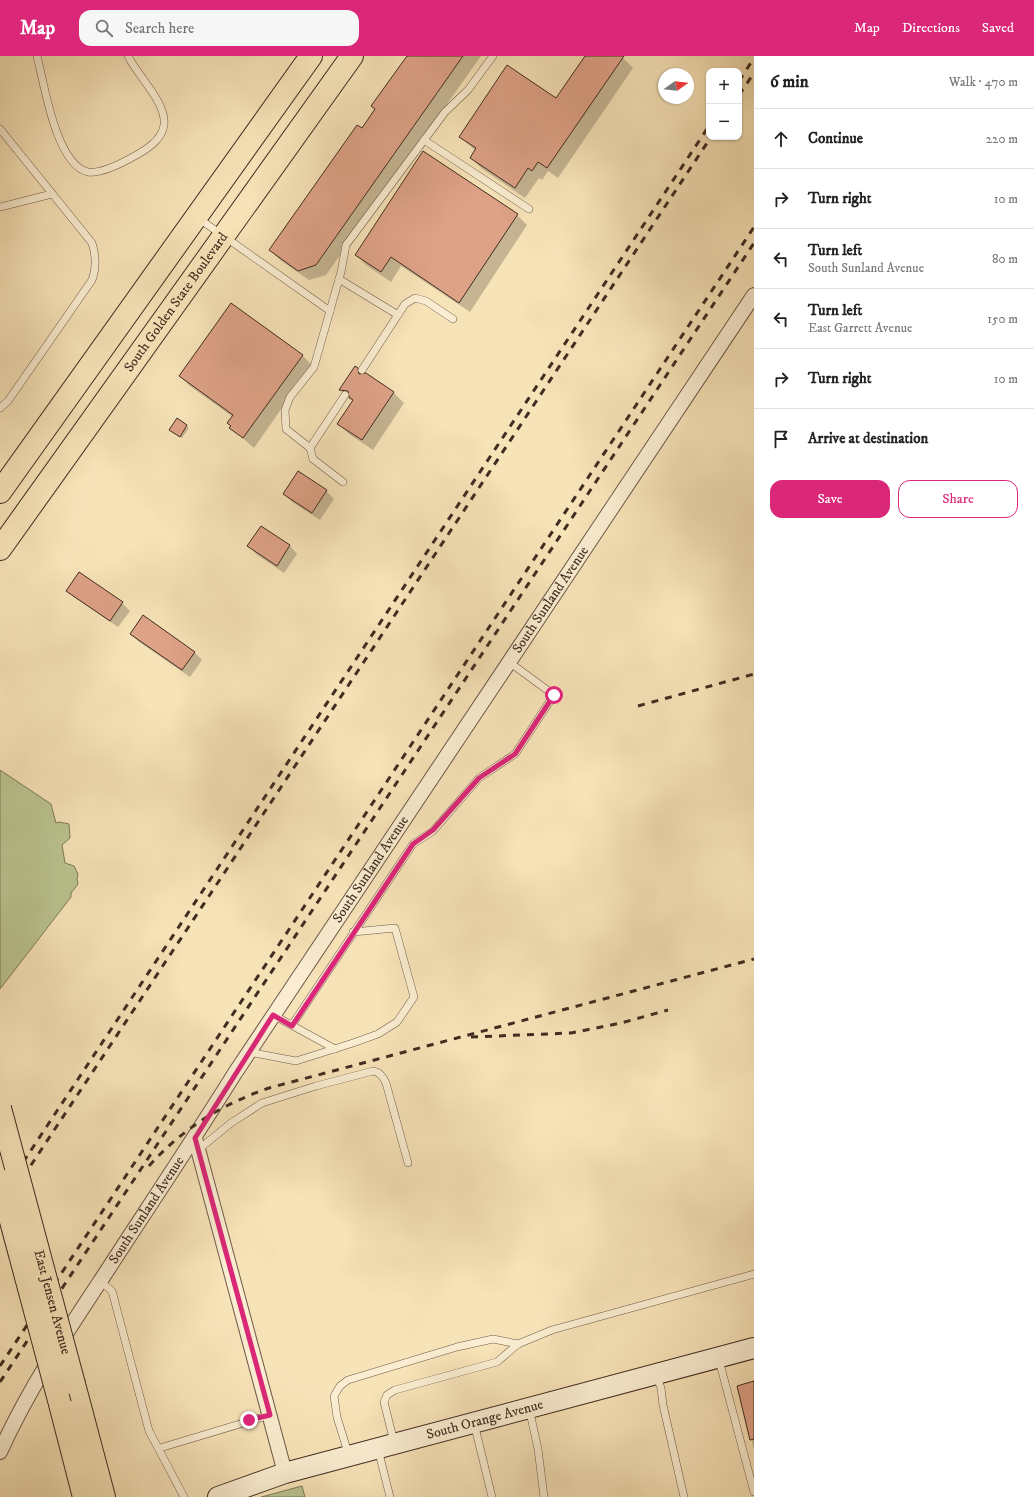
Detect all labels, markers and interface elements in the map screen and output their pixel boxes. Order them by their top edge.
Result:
search box [79,10,359,46]
text: Map [20,17,55,40]
icon: search [93,17,115,39]
text: Search here [125,19,194,38]
text: Map [854,19,880,37]
text: Directions [902,19,960,37]
text: Saved [982,19,1014,37]
north arrow [658,68,694,104]
map controls [706,68,742,140]
button: + [706,68,742,104]
text: 6 min [770,71,809,93]
text: Walk · 470 m [949,74,1018,90]
button: − [706,104,742,140]
icon: ahead [770,128,792,150]
text: Continue [808,129,863,148]
text: 220 m [986,131,1018,147]
icon: right [770,188,792,210]
text: Turn right [808,189,871,208]
text: 10 m [994,191,1018,207]
street label: South Golden State Boulevard [120,229,232,376]
text: Turn left [808,241,862,260]
icon: left [770,248,792,270]
text: 80 m [992,251,1018,267]
text: South Sunland Avenue [808,260,924,276]
text: Turn left [808,301,862,320]
icon: left [770,308,792,330]
text: 150 m [987,311,1018,327]
text: East Garrett Avenue [808,320,912,336]
icon: right [770,368,792,390]
text: Turn right [808,369,871,388]
text: 10 m [994,371,1018,387]
icon: arrive [770,428,792,450]
text: Arrive at destination [808,429,928,448]
button: Save [770,480,890,518]
button: Share [898,480,1018,518]
street label: South Sunland Avenue [508,543,593,657]
route start [545,686,563,704]
street label: South Sunland Avenue [329,812,413,926]
street label: South Sunland Avenue [105,1153,188,1267]
street label: East Jensen Avenue [29,1248,75,1357]
street label: South Orange Avenue [424,1396,545,1444]
route end [240,1411,258,1429]

